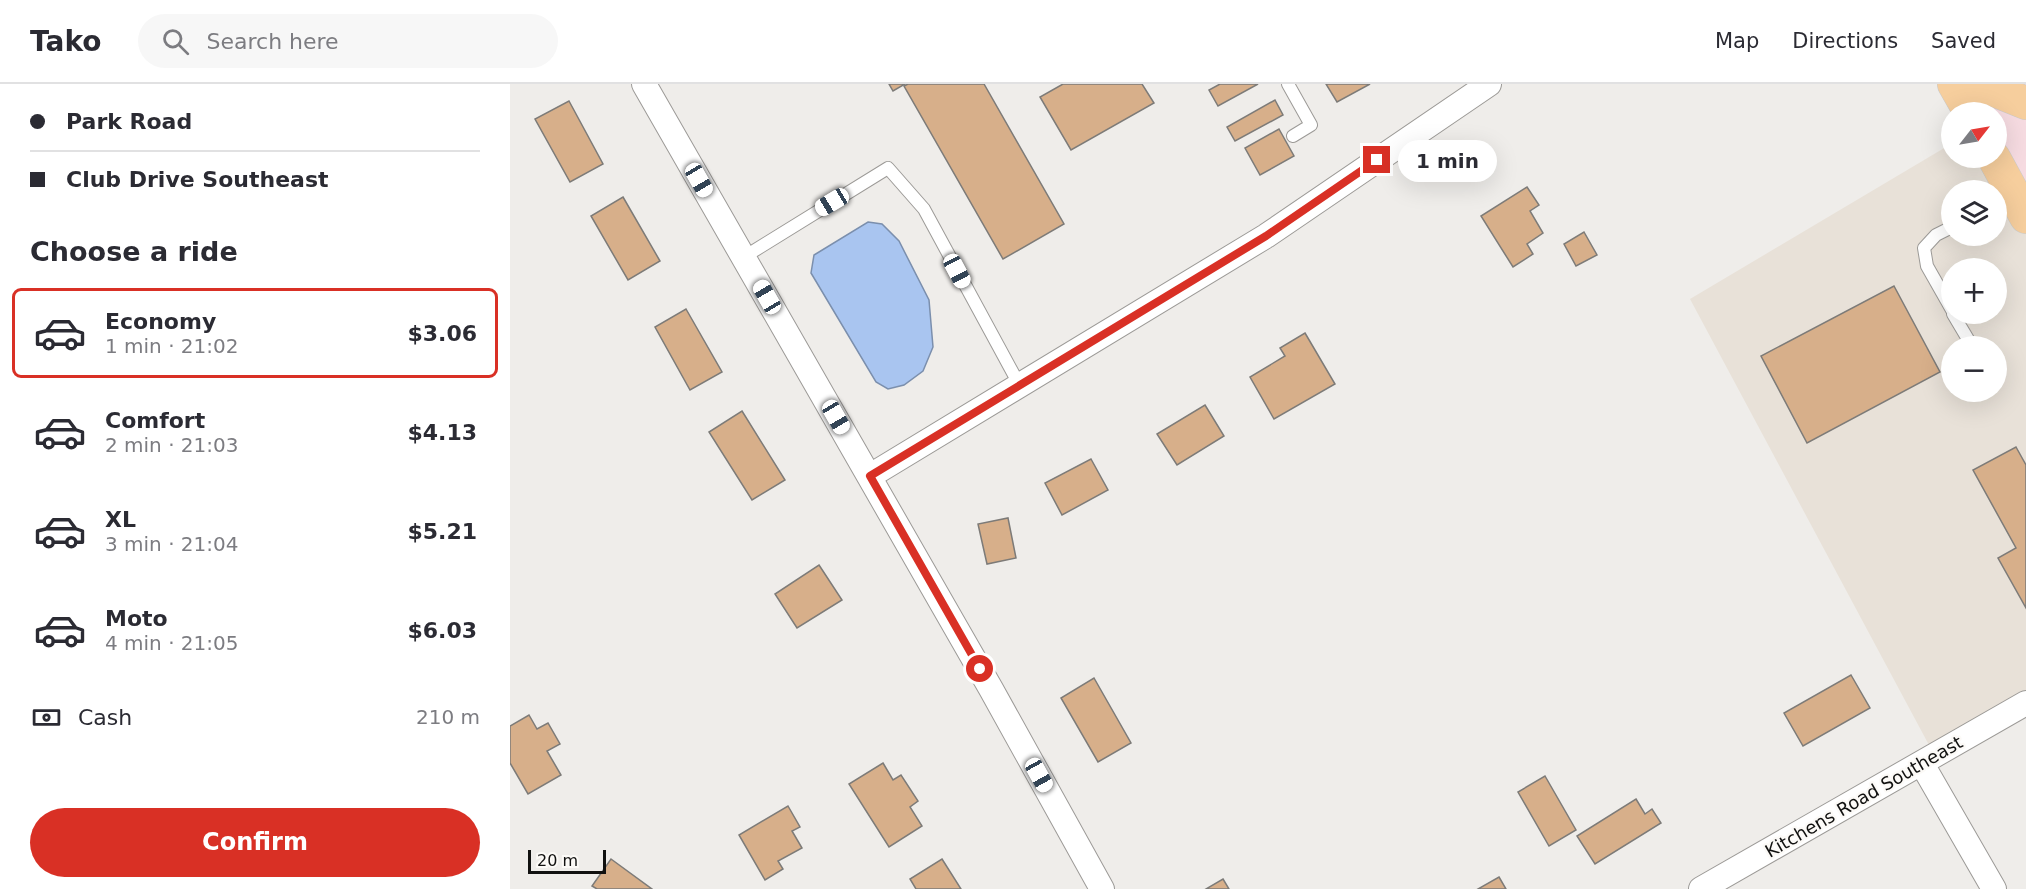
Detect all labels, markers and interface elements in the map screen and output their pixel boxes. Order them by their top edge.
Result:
search box [138,14,558,68]
text: Tako [30,25,102,58]
icon: search [159,25,192,58]
text: Search here [207,29,339,54]
text: Map [1715,29,1759,53]
text: Directions [1792,29,1898,53]
text: Saved [1931,29,1996,53]
north arrow [1941,102,2007,168]
map controls [1941,102,2007,402]
text: Park Road [66,109,192,134]
callout: 1 min [1398,139,1497,181]
route end [1363,146,1390,173]
text: 1 min [1416,149,1479,173]
car [682,160,716,200]
text: Club Drive Southeast [66,167,329,192]
button: layers [1941,180,2007,246]
car [812,185,852,219]
text: Choose a ride [30,236,238,267]
car [941,251,973,291]
button: + [1941,258,2007,324]
car [750,277,784,317]
icon: car [33,306,87,360]
text: Economy [105,309,216,334]
text: $3.06 [407,321,477,346]
text: 1 min · 21:02 [105,334,239,358]
button: − [1941,336,2007,402]
car [819,397,853,437]
icon: car [33,405,87,459]
text: Comfort [105,408,205,433]
text: $4.13 [407,420,477,445]
text: 2 min · 21:03 [105,433,239,457]
icon: car [33,504,87,558]
text: XL [105,507,136,532]
text: $5.21 [407,519,477,544]
text: 3 min · 21:04 [105,532,239,556]
icon: car [33,603,87,657]
text: Moto [105,606,168,631]
text: $6.03 [407,618,477,643]
text: 4 min · 21:05 [105,631,239,655]
route start [966,655,993,682]
icon: cash [30,701,63,734]
text: Cash [78,705,132,730]
text: 210 m [416,705,480,729]
street label: Kitchens Road Southeast [1761,731,1966,862]
car [1022,755,1056,795]
button: Confirm [30,808,480,877]
scale bar [528,847,606,874]
text: 20 m [537,851,578,870]

